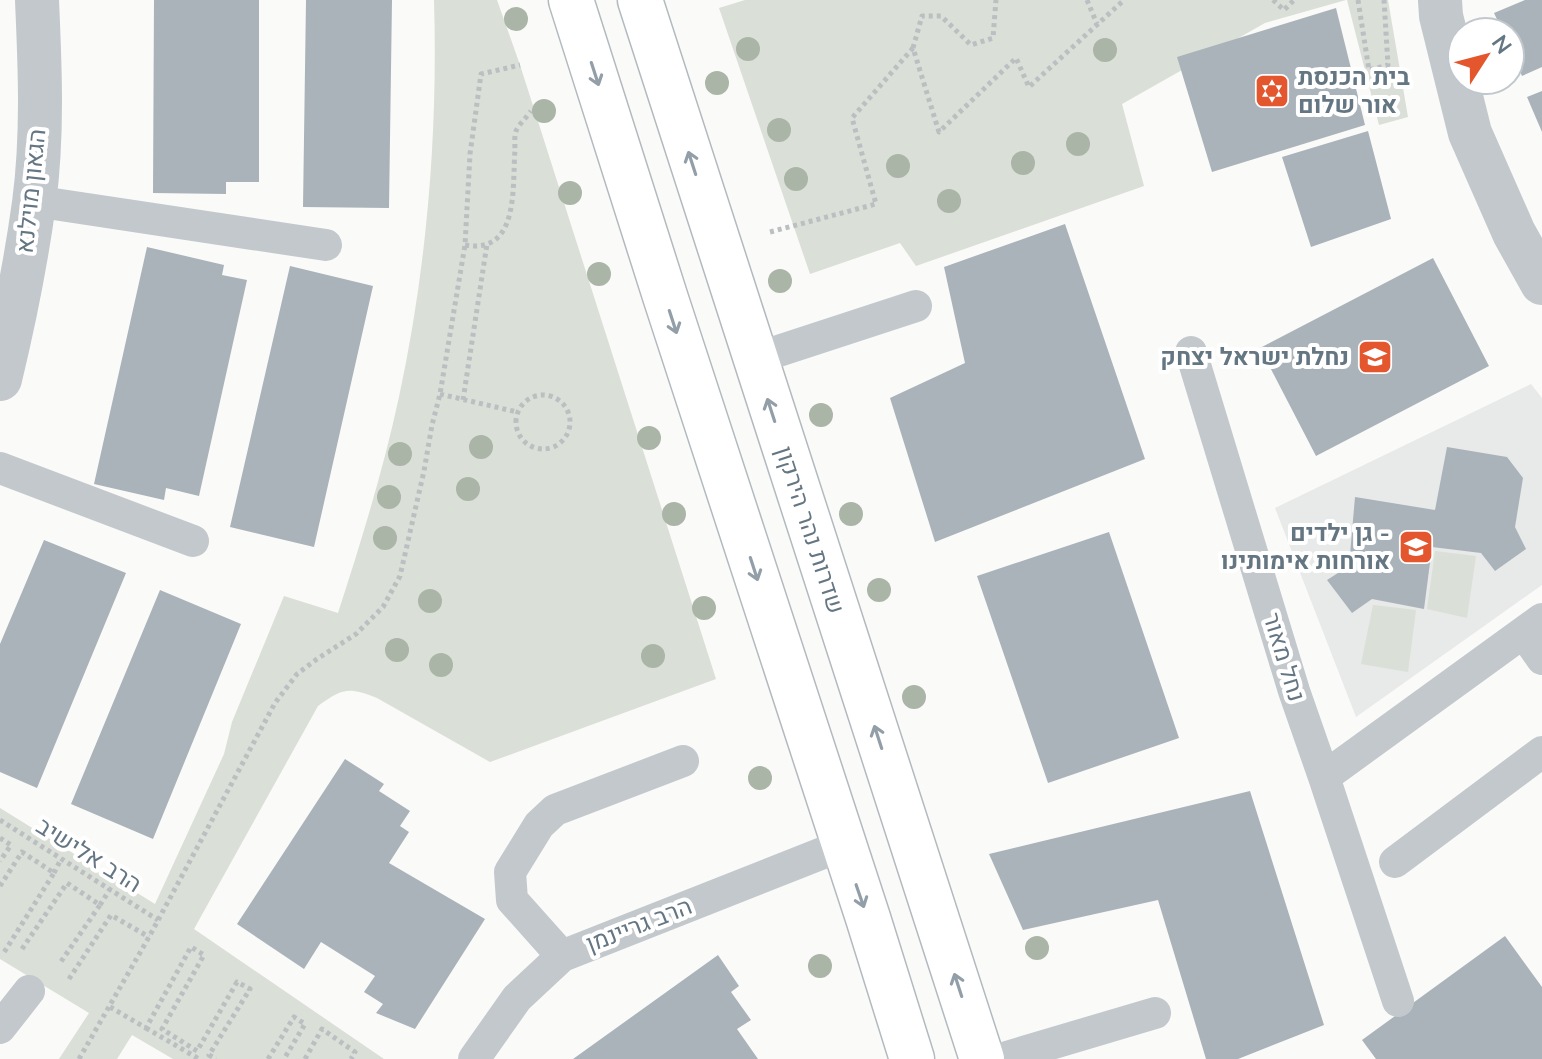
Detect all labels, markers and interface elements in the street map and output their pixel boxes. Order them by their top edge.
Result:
north arrow [1446,16,1526,96]
text: N [1484,29,1518,60]
place label: בית הכנסת אור שלום [1298,61,1410,121]
one-way arrow [589,62,604,87]
synagogue icon: בית הכנסת אור שלום [1253,72,1291,110]
street label: הגאון מוילנא [9,127,53,255]
one-way arrow [684,150,699,175]
one-way arrow [667,310,682,335]
school or university icon: נחלת ישראל יצחק [1356,338,1394,376]
place label: נחלת ישראל יצחק [1160,341,1349,373]
one-way arrow [763,398,778,424]
street label: שדרות נהר הירקון [768,442,852,618]
place label: גן ילדים - אורחות אימותינו [1221,517,1390,577]
school or university icon: גן ילדים - אורחות אימותינו [1397,528,1435,566]
one-way arrow [747,556,762,582]
street label: נחל מאור [1255,609,1313,705]
one-way arrow [870,725,885,751]
street label: הרב אלישיב [30,810,148,900]
one-way arrow [854,884,869,909]
street label: הרב גריינמן [581,890,697,960]
one-way arrow [950,972,965,998]

